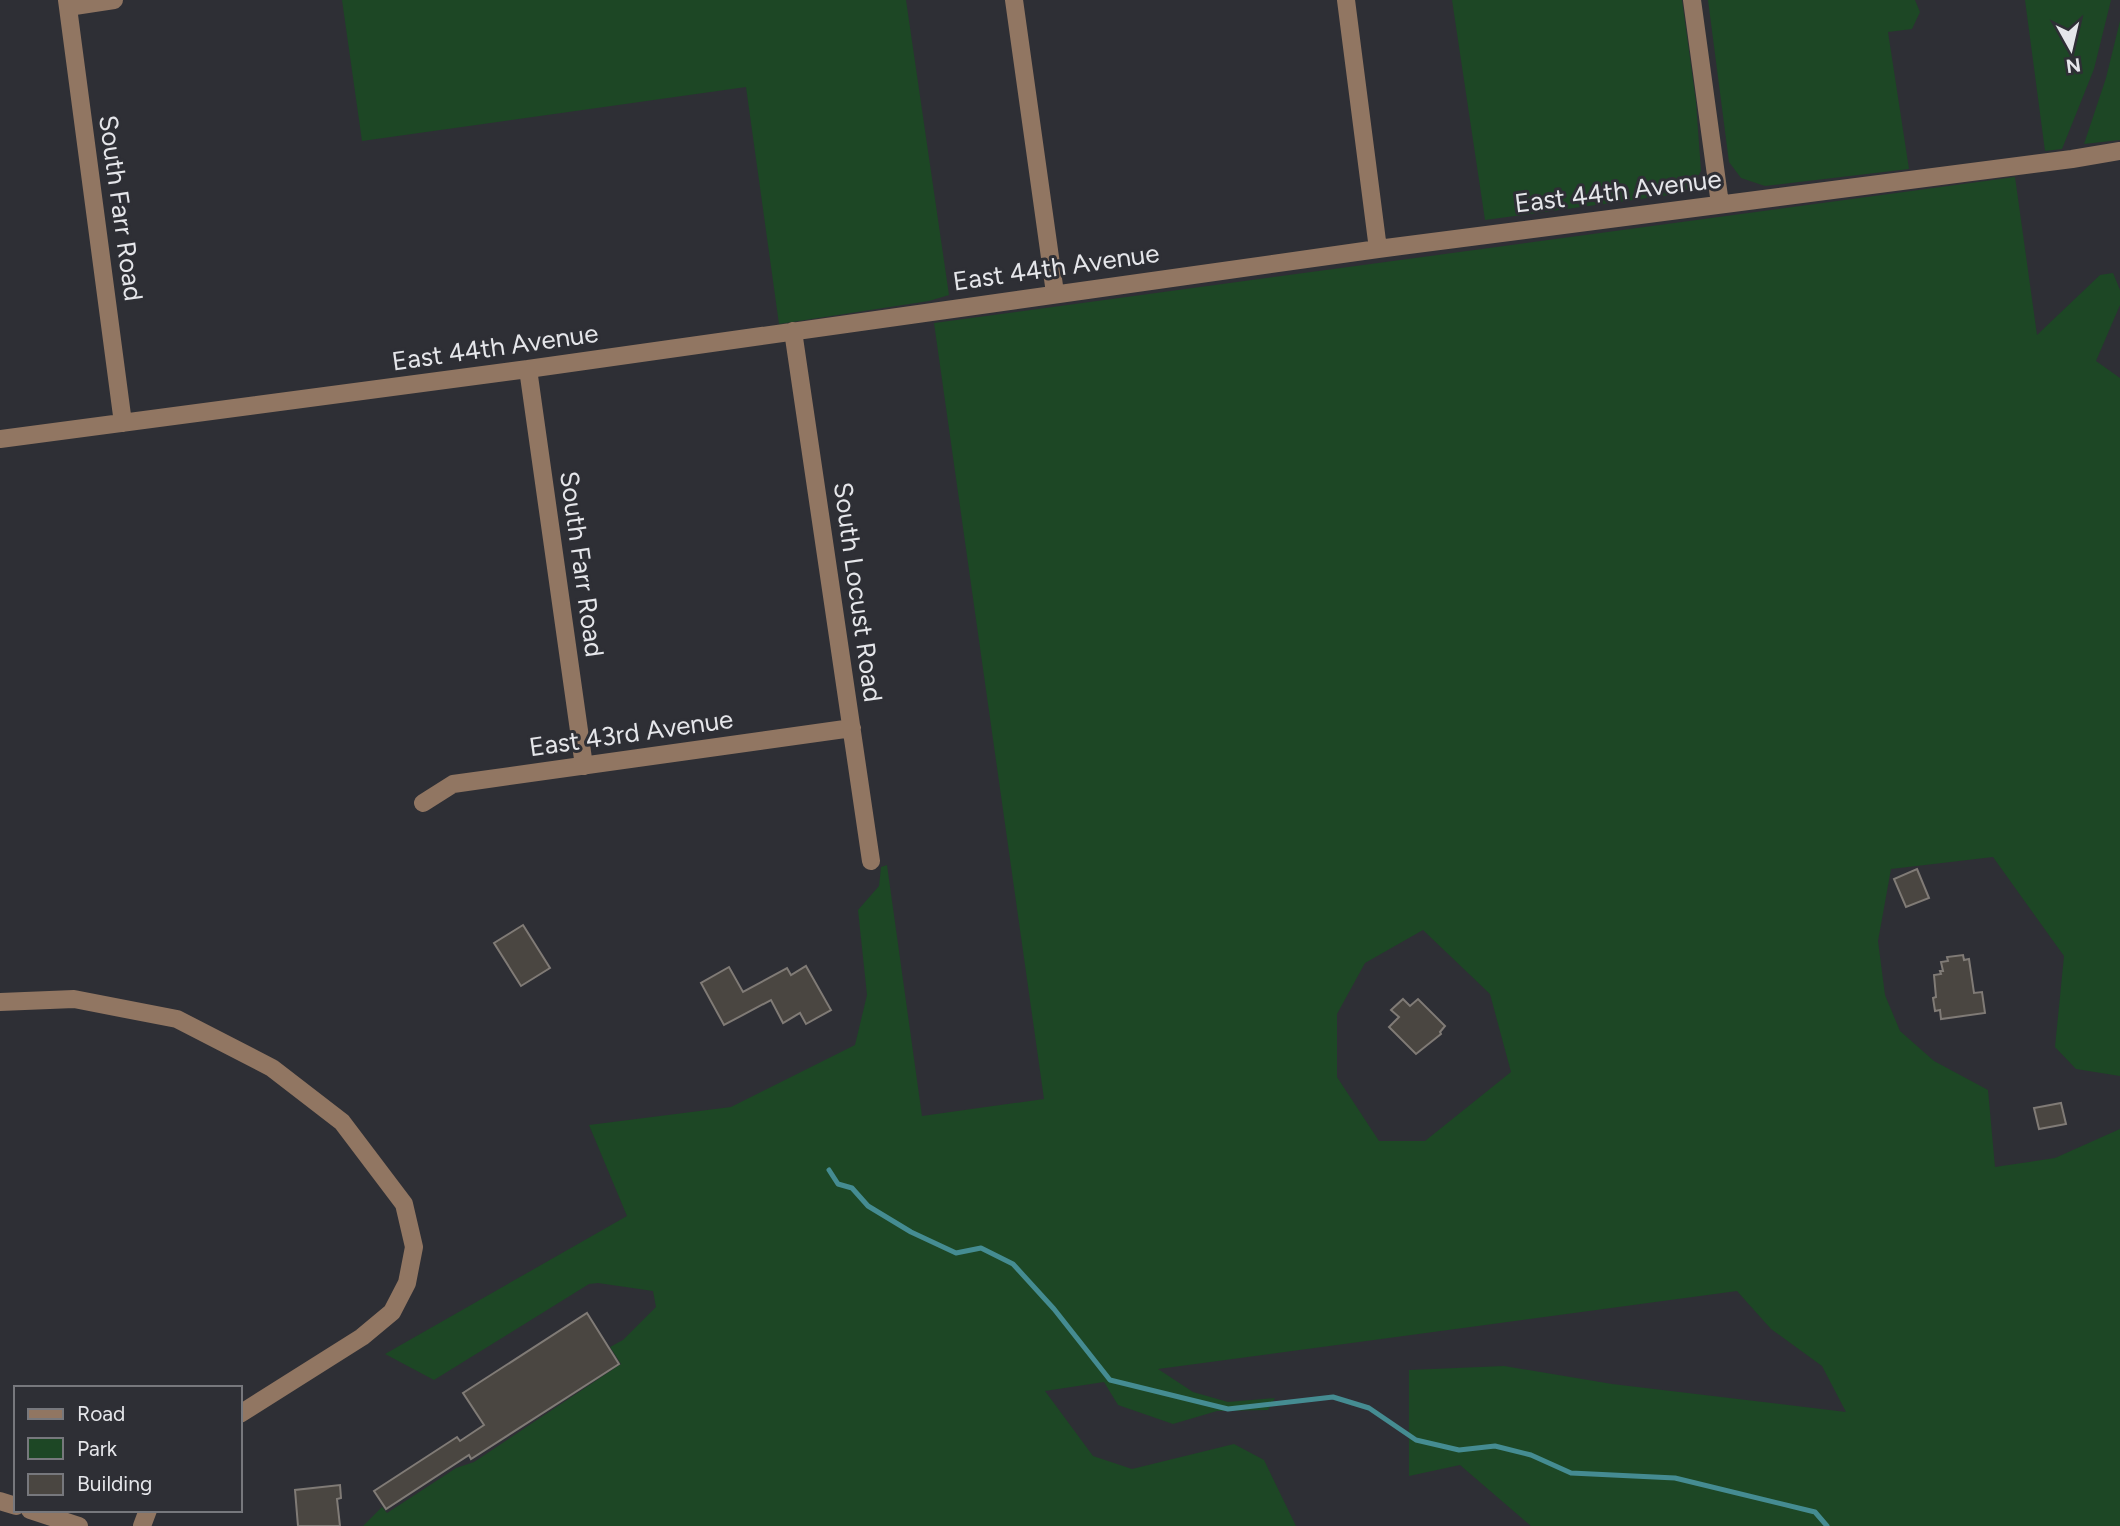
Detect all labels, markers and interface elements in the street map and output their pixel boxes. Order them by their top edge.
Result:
north arrow [2036,14,2106,84]
text: N [2064,53,2082,78]
street label: South Farr Road [92,113,150,303]
street label: East 44th Avenue [1513,162,1723,220]
street label: East 44th Avenue [951,237,1161,297]
street label: East 44th Avenue [390,317,600,377]
street label: South Farr Road [553,469,611,659]
street label: South Locust Road [827,480,889,704]
street label: East 43rd Avenue [527,703,735,763]
legend [14,1386,242,1512]
text: Road [77,1401,125,1426]
text: Park [77,1436,118,1461]
text: Building [77,1471,152,1496]

